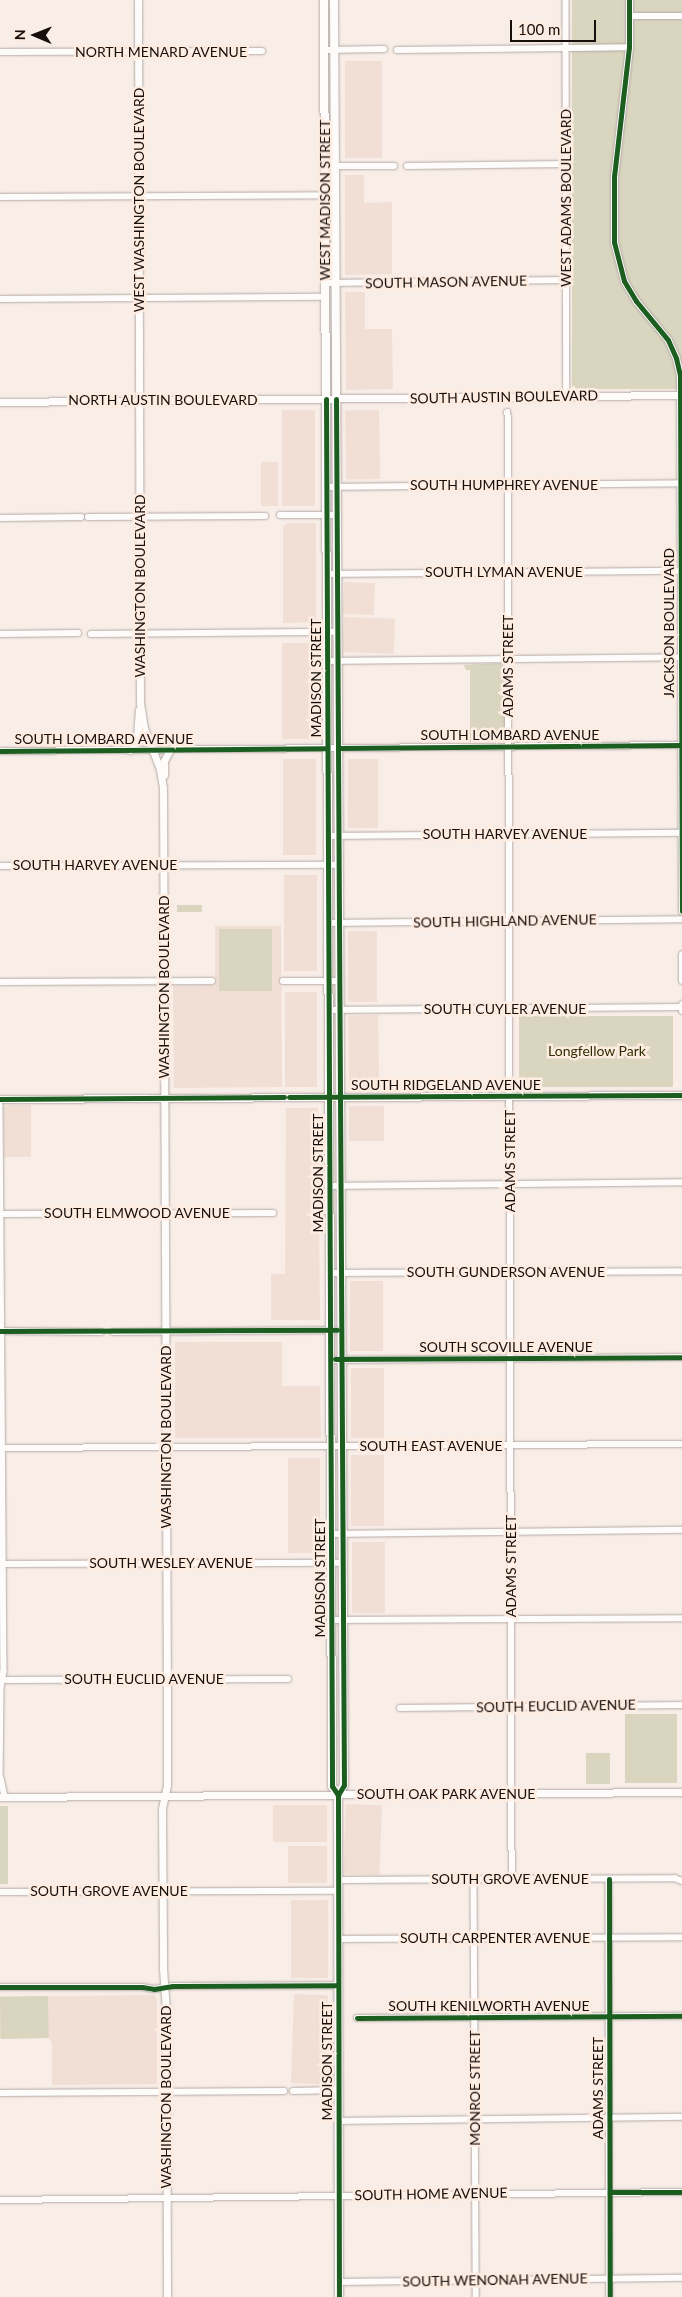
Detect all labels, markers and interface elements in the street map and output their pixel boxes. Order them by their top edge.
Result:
north arrow [10,10,60,60]
scale bar [512,10,598,42]
text: 100 m [518,20,560,38]
text: N [11,29,28,40]
street label: NORTH MENARD AVENUE [75,44,247,60]
street label: WEST WASHINGTON BOULEVARD [131,87,147,313]
street label: WEST ADAMS BOULEVARD [558,109,574,287]
street label: WEST MADISON STREET [317,119,333,281]
street label: SOUTH MASON AVENUE [365,272,527,292]
street label: SOUTH AUSTIN BOULEVARD [410,387,598,407]
street label: NORTH AUSTIN BOULEVARD [68,392,258,408]
street label: SOUTH HUMPHREY AVENUE [409,477,599,493]
street label: WASHINGTON BOULEVARD [132,494,148,678]
street label: JACKSON BOULEVARD [661,548,677,698]
street label: SOUTH LYMAN AVENUE [425,564,583,580]
street label: ADAMS STREET [500,615,516,717]
street label: MADISON STREET [308,618,324,738]
street label: SOUTH LOMBARD AVENUE [420,727,600,743]
street label: SOUTH LOMBARD AVENUE [14,731,194,747]
street label: SOUTH HARVEY AVENUE [422,826,588,842]
street label: SOUTH HARVEY AVENUE [12,857,178,873]
street label: WASHINGTON BOULEVARD [156,895,172,1079]
street label: SOUTH HIGHLAND AVENUE [413,911,597,931]
street label: SOUTH CUYLER AVENUE [423,1001,587,1017]
park label: Longfellow Park [548,1043,646,1059]
street label: SOUTH RIDGELAND AVENUE [351,1077,541,1093]
street label: ADAMS STREET [502,1110,518,1212]
street label: MADISON STREET [310,1113,326,1233]
street label: SOUTH ELMWOOD AVENUE [44,1205,230,1221]
street label: SOUTH GUNDERSON AVENUE [407,1264,605,1280]
street label: SOUTH SCOVILLE AVENUE [419,1339,593,1355]
street label: WASHINGTON BOULEVARD [158,1345,174,1529]
street label: SOUTH EAST AVENUE [359,1438,503,1454]
street label: ADAMS STREET [503,1515,519,1617]
street label: MADISON STREET [312,1518,328,1638]
street label: SOUTH WESLEY AVENUE [89,1555,253,1571]
street label: SOUTH EUCLID AVENUE [64,1671,224,1687]
street label: SOUTH EUCLID AVENUE [476,1696,636,1716]
street label: SOUTH OAK PARK AVENUE [356,1786,536,1802]
street label: SOUTH GROVE AVENUE [431,1871,589,1887]
street label: SOUTH GROVE AVENUE [30,1883,188,1899]
street label: SOUTH CARPENTER AVENUE [400,1930,590,1946]
street label: SOUTH KENILWORTH AVENUE [388,1998,590,2014]
street label: MADISON STREET [319,2001,335,2121]
street label: WASHINGTON BOULEVARD [158,2005,174,2189]
street label: MONROE STREET [467,2030,483,2146]
street label: ADAMS STREET [590,2037,606,2139]
street label: SOUTH HOME AVENUE [354,2184,508,2204]
street label: SOUTH WENONAH AVENUE [402,2270,588,2290]

